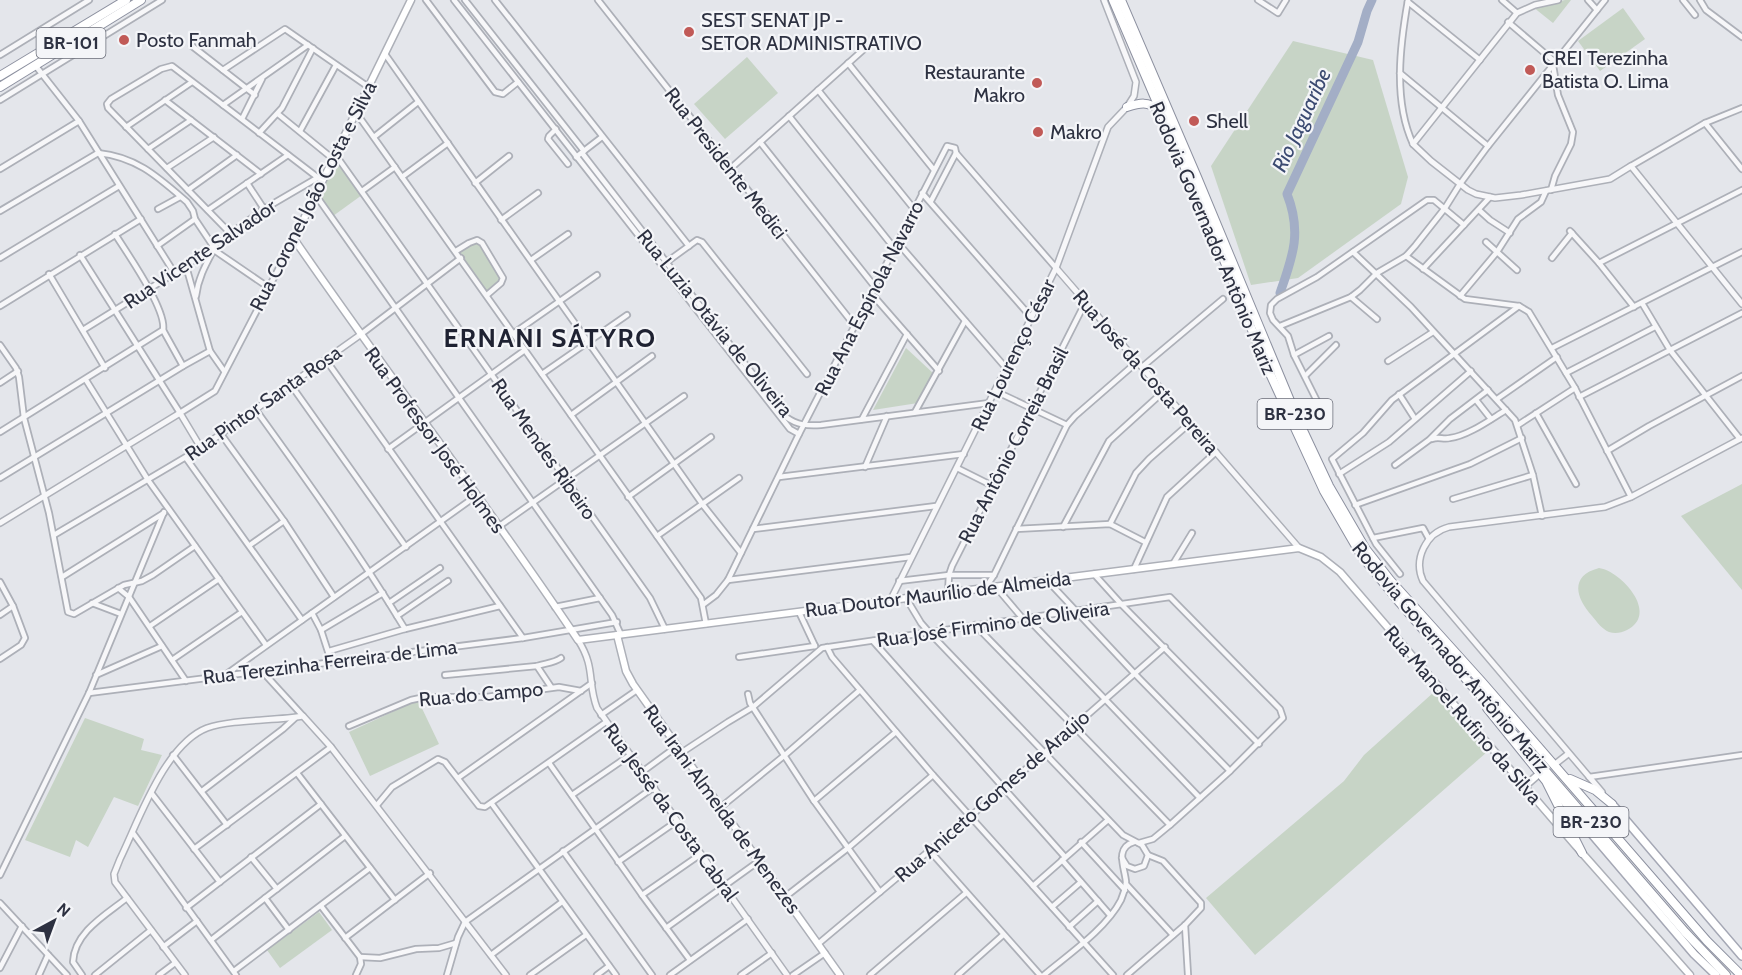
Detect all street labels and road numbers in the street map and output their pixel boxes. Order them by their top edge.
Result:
road number: BR-101 [36,28,106,58]
street label: Rua Coronel João Costa e Silva [244,77,382,315]
street label: Rua Presidente Medici [660,83,792,243]
street label: Rodovia Governador Antônio Mariz [1144,98,1282,378]
street label: Rua Vicente Salvador [119,194,281,314]
street label: Rua Ana Espínola Navarro [809,197,929,399]
street label: Rua Luzia Otávia de Oliveira [632,224,798,422]
street label: Rua Lourenço César [966,274,1060,435]
street label: Rua José da Costa Pereira [1068,285,1224,460]
street label: Rua Pintor Santa Rosa [180,340,346,466]
street label: Rua Professor José Holmes [359,342,511,538]
street label: Rua Antônio Correia Brasil [953,343,1073,547]
street label: Rua Mendes Ribeiro [486,374,602,524]
road number: BR-230 [1258,399,1332,429]
street label: Rodovia Governador Antônio Mariz [1347,536,1555,778]
street label: Rua Doutor Maurílio de Almeida [804,566,1073,622]
street label: Rua José Firmino de Oliveira [875,596,1111,652]
street label: Rua Manoel Rufino da Silva [1379,621,1547,809]
street label: Rua Terezinha Ferreira de Lima [201,634,459,690]
street label: Rua do Campo [418,677,544,711]
street label: Rua Irani Almeida de Menezes [638,700,806,918]
street label: Rua Aniceto Gomes de Araújo [890,705,1094,887]
street label: Rua Jessé da Costa Cabral [599,719,744,906]
road number: BR-230 [1554,807,1628,837]

